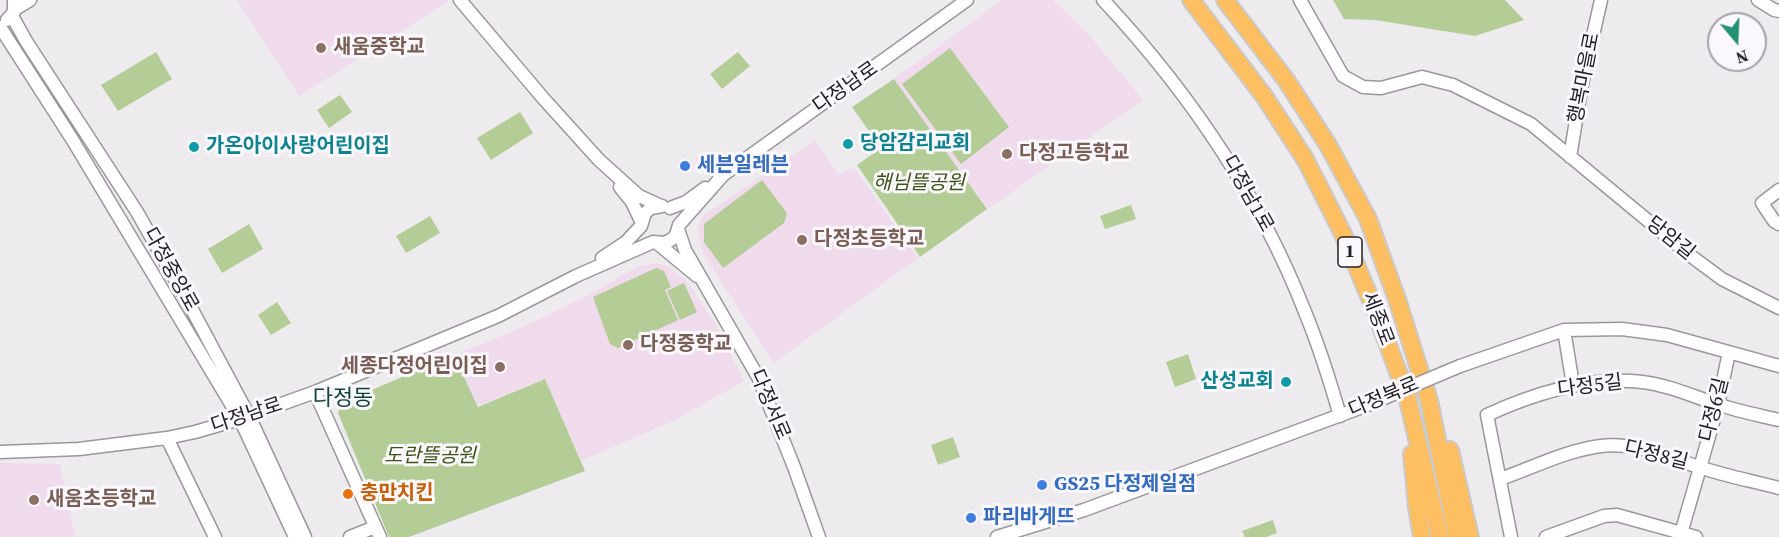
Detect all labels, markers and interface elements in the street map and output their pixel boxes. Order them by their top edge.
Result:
north arrow [1707,12,1767,72]
street label: 행복마을로 [1564,31,1606,125]
place label: 새움중학교 [333,36,425,60]
marker: 새움중학교 [314,41,328,55]
text: N [1733,45,1751,69]
street label: 다정남로 [809,57,883,119]
place label: 당암감리교회 [860,132,970,156]
place label: 가온아이사랑어린이집 [206,135,390,159]
marker: 당암감리교회 [841,137,855,151]
marker: 가온아이사랑어린이집 [187,140,201,154]
place label: 다정고등학교 [1019,142,1129,166]
marker: 다정고등학교 [1000,147,1014,161]
street label: 다정남1로 [1216,152,1278,236]
place label: 세븐일레븐 [697,154,789,178]
marker: 세븐일레븐 [678,159,692,173]
park label: 해님뜰공원 [873,172,965,196]
street label: 당암길 [1641,212,1699,266]
street label: 다정중앙로 [137,224,203,316]
place label: 다정초등학교 [814,228,924,252]
marker: 다정초등학교 [795,233,809,247]
road number: 1 [1338,237,1362,267]
street label: 세종로 [1356,289,1398,349]
place label: 다정중학교 [640,333,732,357]
marker: 다정중학교 [621,338,635,352]
place label: 세종다정어린이집 [341,355,488,379]
marker: 세종다정어린이집 [493,360,507,374]
street label: 다정서로 [744,366,794,444]
place label: 산성교회 [1200,370,1274,394]
street label: 다정5길 [1556,371,1624,403]
street label: 다정북로 [1345,373,1423,423]
marker: 산성교회 [1279,375,1293,389]
street label: 다정6길 [1695,375,1735,445]
district label: 다정동 [313,386,373,412]
street label: 다정남로 [208,393,286,439]
street label: 다정8길 [1621,436,1691,476]
park label: 도란뜰공원 [384,445,476,469]
place label: GS25 다정제일점 [1054,473,1196,497]
marker: GS25 다정제일점 [1035,478,1049,492]
place label: 충만치킨 [360,482,434,506]
marker: 충만치킨 [341,487,355,501]
place label: 새움초등학교 [46,488,156,512]
marker: 새움초등학교 [27,493,41,507]
place label: 파리바게뜨 [983,506,1075,530]
marker: 파리바게뜨 [964,511,978,525]

